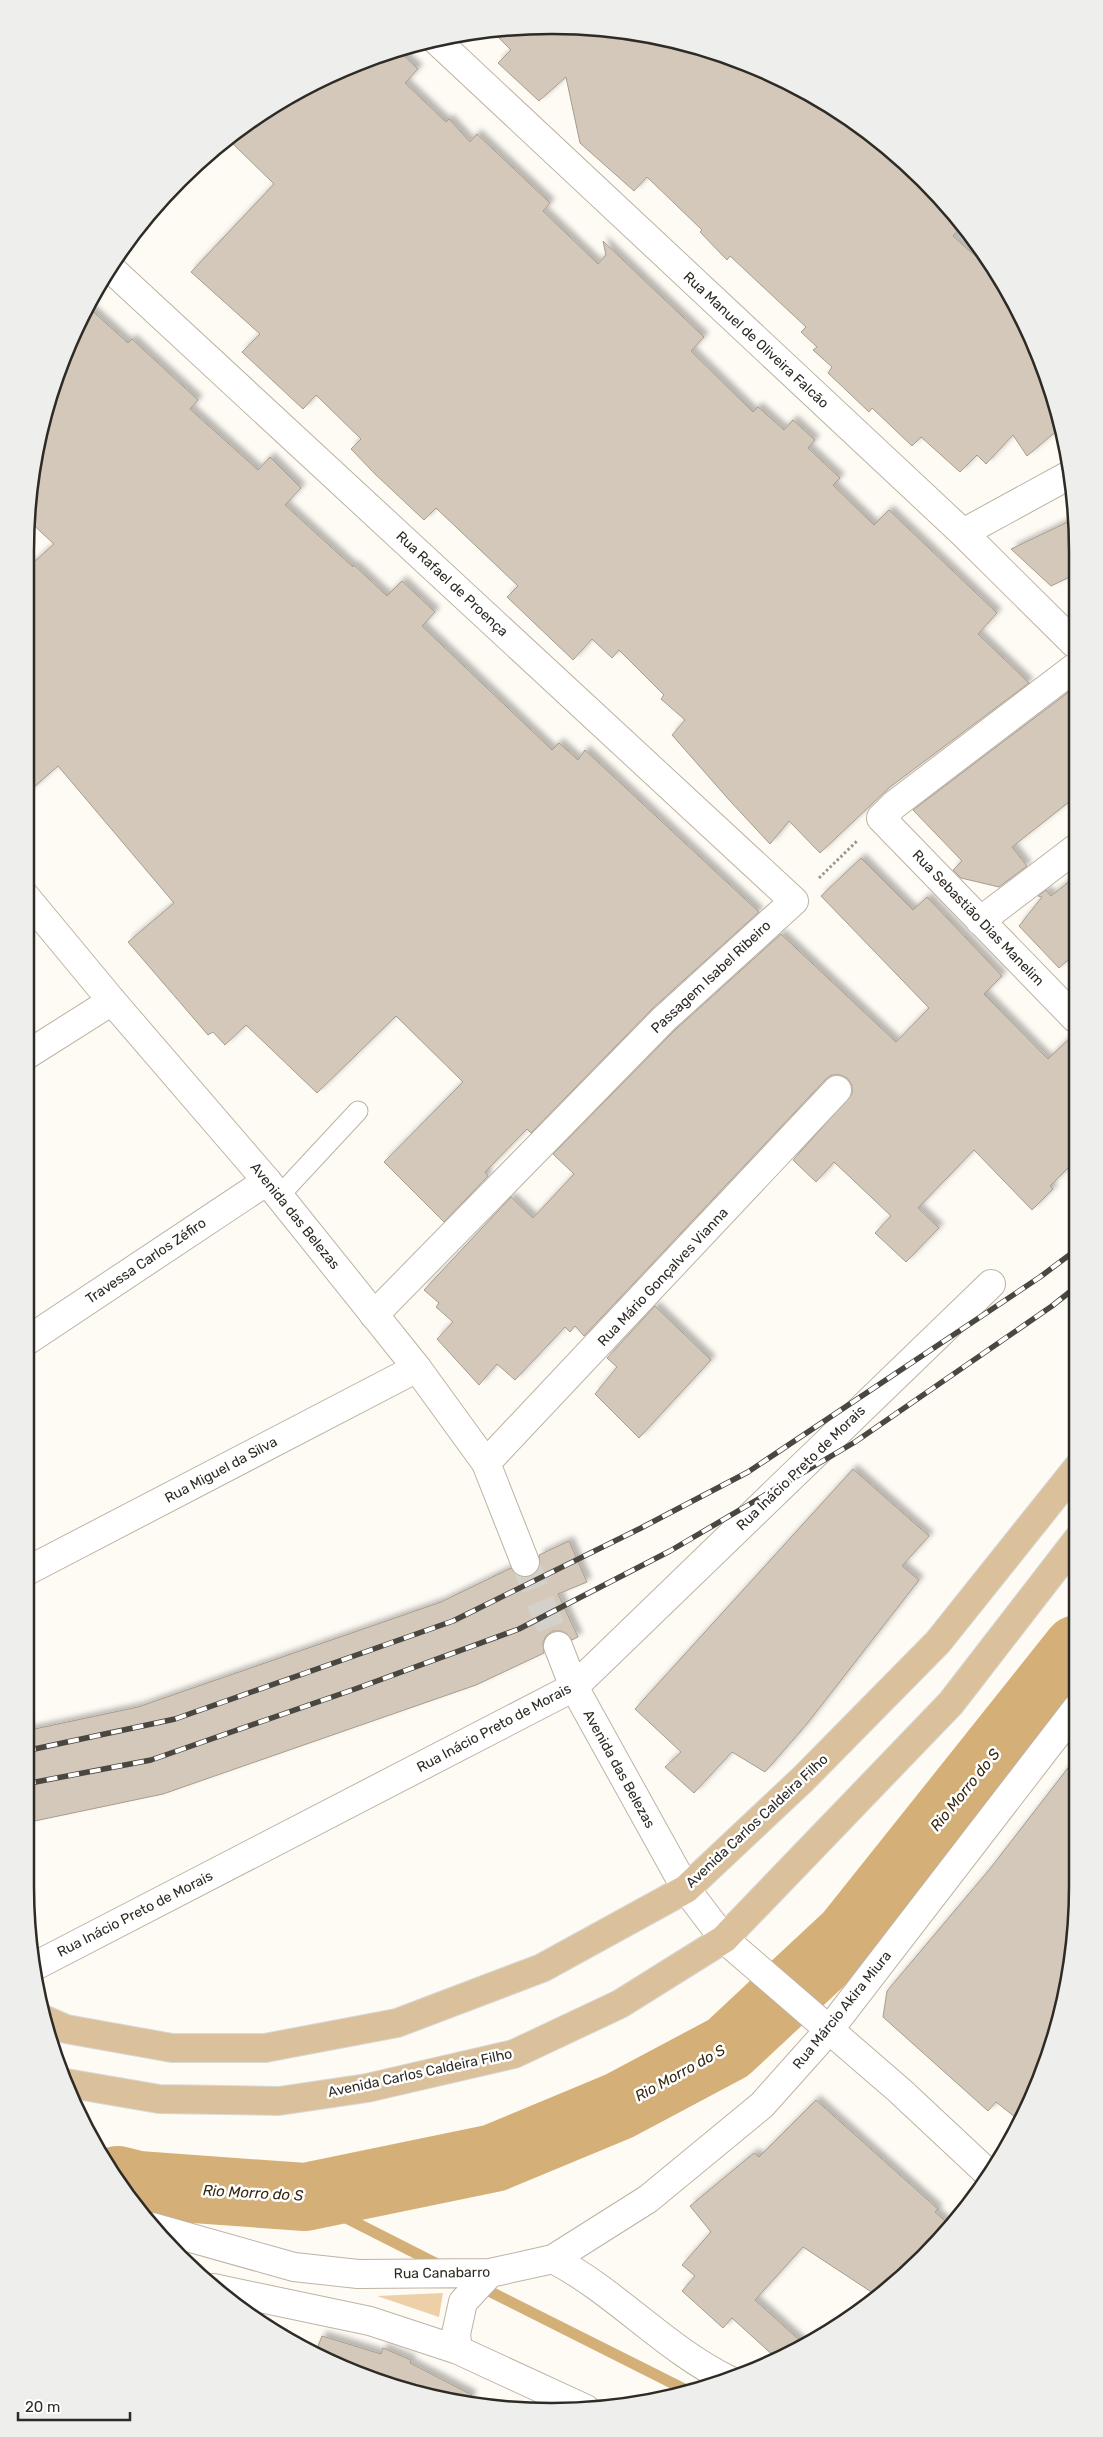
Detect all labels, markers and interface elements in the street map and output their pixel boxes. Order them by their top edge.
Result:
street label: Rua Manuel de Oliveira Falcão [680,268,832,412]
street label: Rua Rafael de Proença [392,528,512,640]
street label: Rua Sebastião Dias Manelim [909,847,1047,989]
street label: Passagem Isabel Ribeiro [648,917,774,1037]
street label: Avenida das Belezas [247,1159,343,1273]
street label: Rua Mário Gonçalves Vianna [594,1204,732,1350]
street label: Travessa Carlos Zéfiro [82,1214,210,1308]
street label: Rua Inácio Preto de Morais [733,1402,869,1534]
street label: Rua Miguel da Silva [162,1433,280,1507]
street label: Rua Inácio Preto de Morais [414,1680,574,1776]
street label: Avenida das Belezas [579,1707,659,1831]
water label: Rio Morro do S [926,1745,1004,1835]
street label: Avenida Carlos Caldeira Filho [682,1751,832,1891]
street label: Rua Inácio Preto de Morais [54,1867,216,1961]
street label: Rua Márcio Akira Miura [789,1947,895,2073]
water label: Rio Morro do S [632,2040,729,2105]
street label: Avenida Carlos Caldeira Filho [326,2045,514,2101]
water label: Rio Morro do S [202,2181,304,2205]
street label: Rua Canabarro [394,2264,490,2282]
scale bar [18,2390,130,2422]
text: 20 m [25,2398,60,2416]

